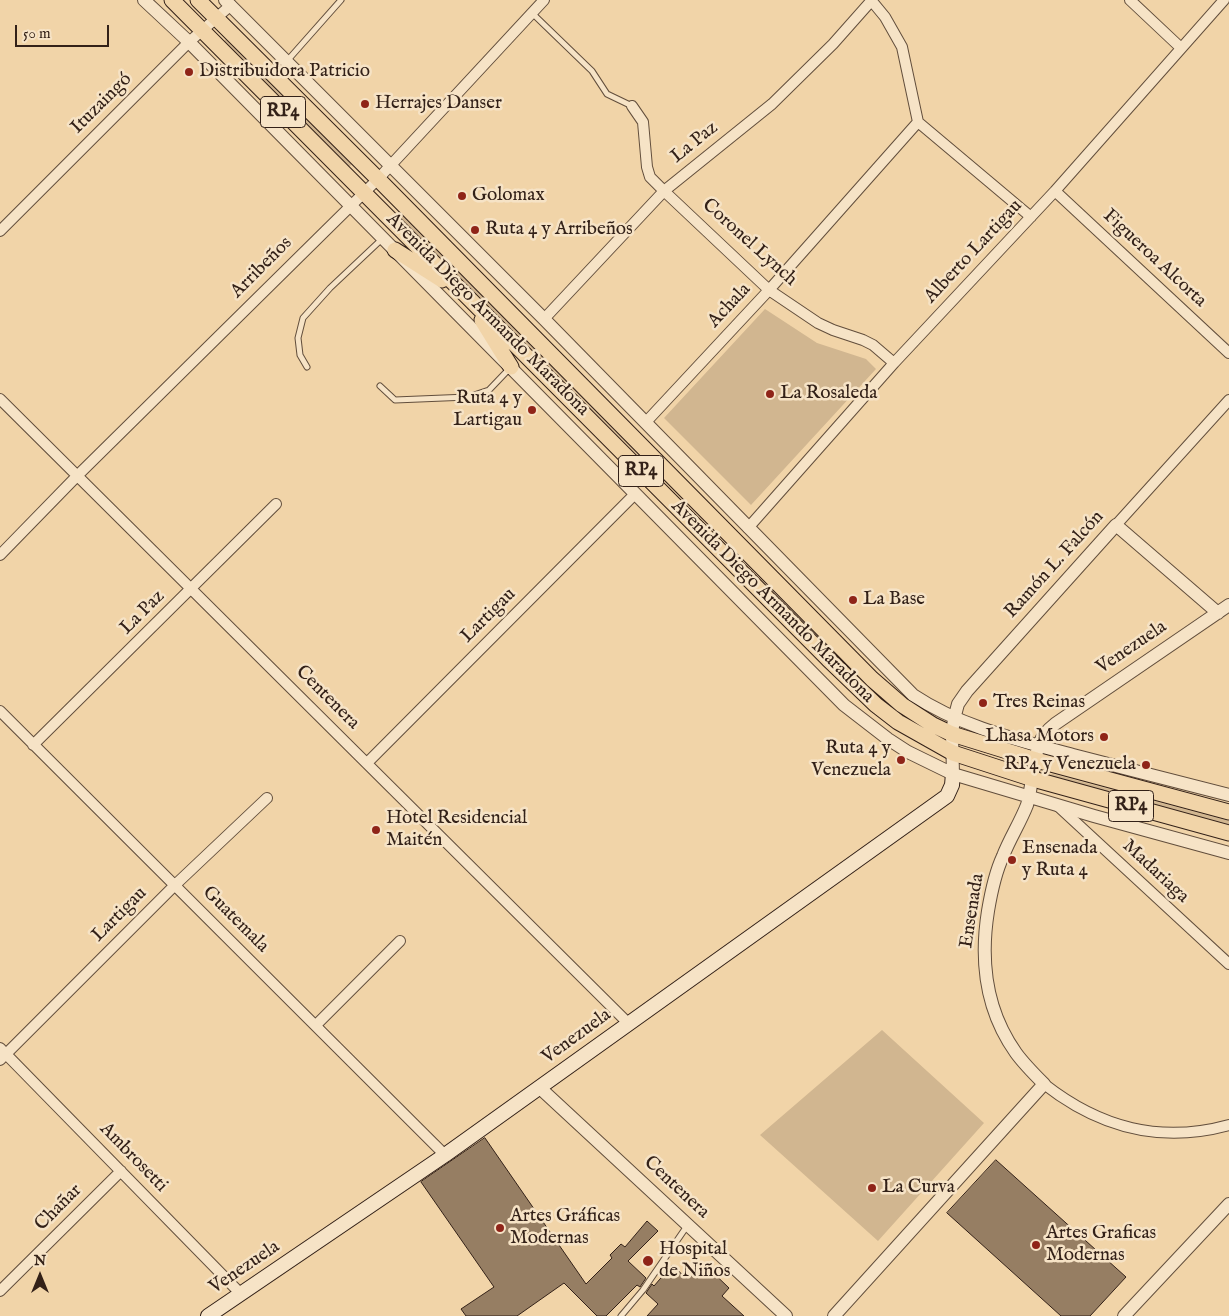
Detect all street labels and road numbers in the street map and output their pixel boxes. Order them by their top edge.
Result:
street label: Ituzaingó [67,69,137,139]
road number: RP4 [260,96,306,128]
street label: La Paz [667,117,723,169]
street label: Coronel Lynch [697,194,801,292]
street label: Alberto Lartigau [920,195,1028,309]
street label: Figueroa Alcorta [1097,205,1211,313]
street label: Avenida Diego Armando Maradona [381,209,593,421]
street label: Arribeños [226,232,298,304]
street label: Achala [704,279,756,333]
road number: RP4 [618,456,664,486]
street label: Avenida Diego Armando Maradona [666,496,878,708]
street label: Ramón L. Falcón [1001,506,1109,624]
street label: Lartigau [457,584,521,648]
street label: La Paz [116,586,170,640]
street label: Venezuela [1093,616,1171,680]
street label: Centenera [290,661,364,735]
road number: RP4 [1108,790,1154,821]
street label: Madariaga [1117,835,1193,909]
street label: Ensenada [956,872,990,950]
street label: Guatemala [197,882,273,958]
street label: Lartigau [88,883,152,947]
street label: Venezuela [538,1004,616,1070]
street label: Ambrosetti [94,1118,172,1198]
street label: Centenera [638,1152,714,1224]
street label: Chañar [31,1180,87,1236]
street label: Venezuela [206,1236,284,1300]

